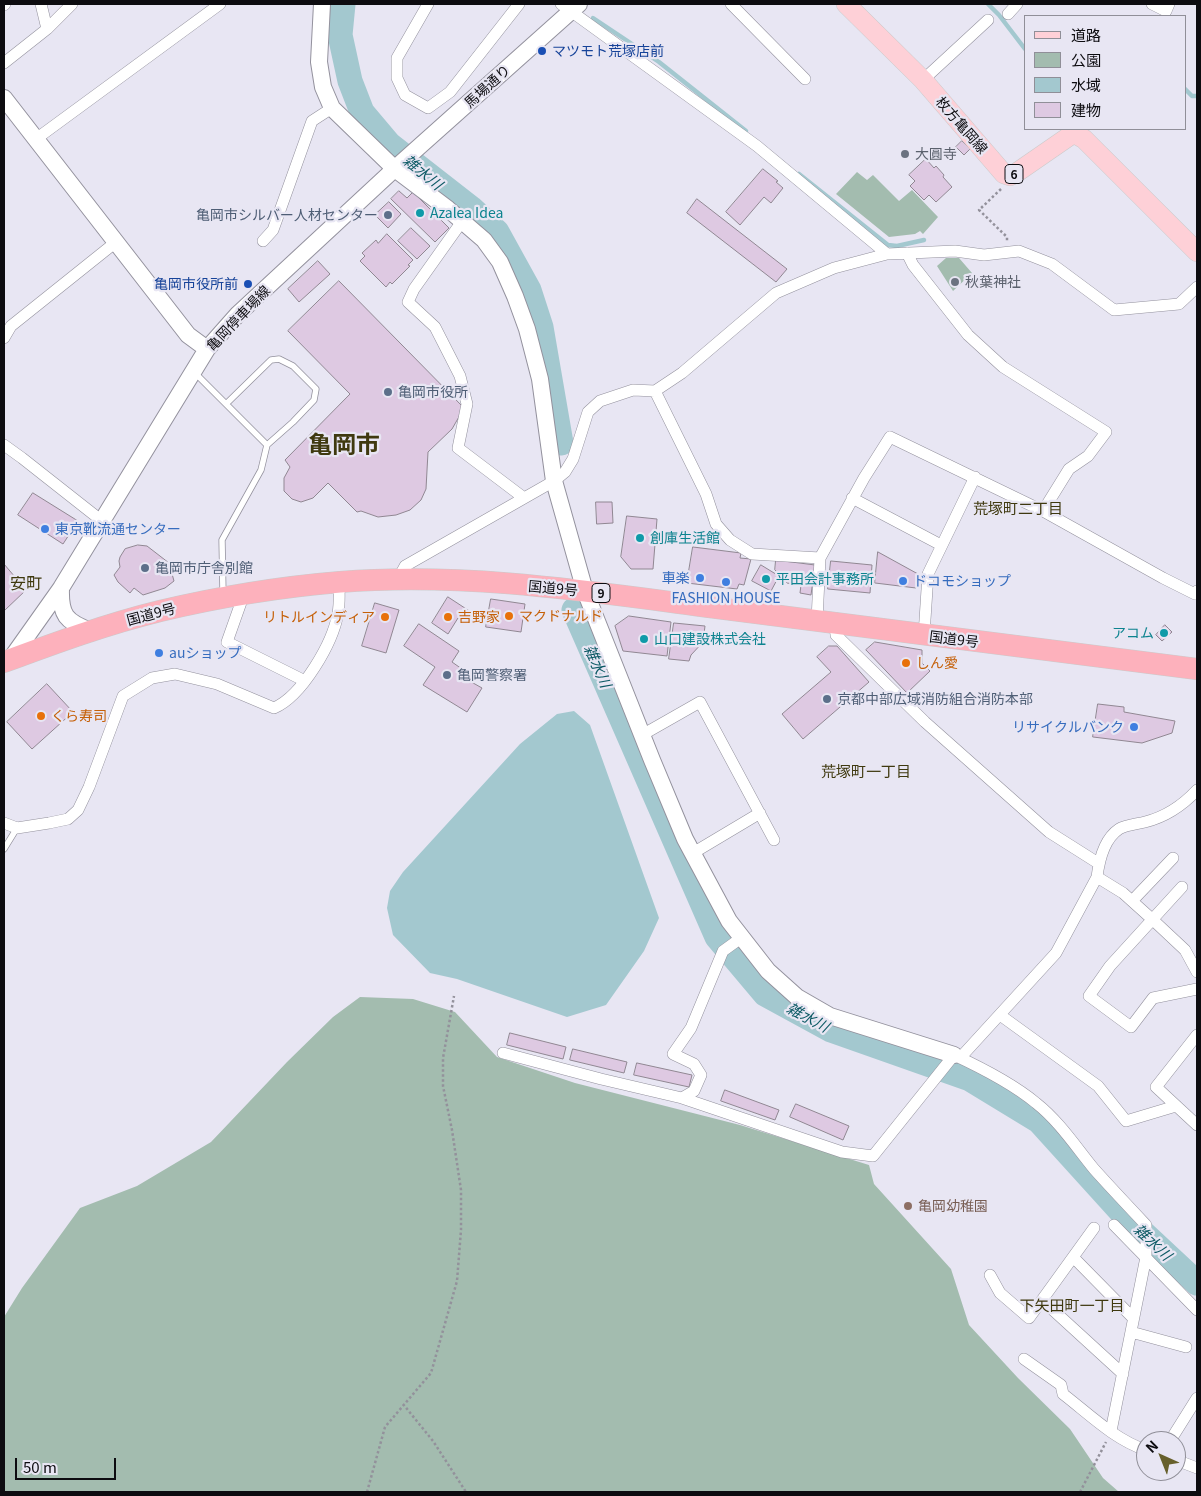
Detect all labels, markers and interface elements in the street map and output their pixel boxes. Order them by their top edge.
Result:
legend [1024,15,1186,130]
text: 道路 [1071,24,1101,45]
place label: マツモト荒塚店前 [552,43,664,59]
marker: マツモト荒塚店前 [536,45,548,57]
text: 公園 [1071,49,1101,70]
street label: 馬場通り [461,61,513,111]
text: 水域 [1071,74,1101,95]
street label: 枚方亀岡線 [933,93,991,157]
text: 建物 [1071,99,1101,120]
place label: 大圓寺 [915,146,957,162]
marker: 大圓寺 [899,148,911,160]
water label: 雑水川 [400,151,446,193]
road number: 6 [1005,164,1023,183]
place label: Azalea Idea [430,205,503,221]
place label: 亀岡市シルバー人材センター [196,207,378,223]
marker: Azalea Idea [414,207,426,219]
marker: 亀岡市シルバー人材センター [382,209,394,221]
place label: 秋葉神社 [965,274,1021,290]
place label: 亀岡市役所前 [154,276,238,292]
marker: 秋葉神社 [949,276,961,288]
marker: 亀岡市役所前 [242,278,254,290]
street label: 亀岡停車場線 [203,282,273,354]
place label: 亀岡市役所 [398,384,468,400]
marker: 亀岡市役所 [382,386,394,398]
district label: 亀岡市 [308,430,380,458]
district label: 荒塚町二丁目 [973,499,1063,517]
place label: 東京靴流通センター [55,521,181,537]
marker: 東京靴流通センター [39,523,51,535]
place label: 創庫生活館 [650,530,720,546]
marker: 創庫生活館 [634,532,646,544]
place label: 亀岡市庁舎別館 [155,560,253,576]
marker: 亀岡市庁舎別館 [139,562,151,574]
place label: 車楽 [662,570,690,586]
place label: 平田会計事務所 [776,571,874,587]
marker: 車楽 [694,572,706,584]
district label: 安町 [10,573,42,593]
marker: 平田会計事務所 [760,573,772,585]
place label: ドコモショップ [913,573,1011,589]
marker: ドコモショップ [897,575,909,587]
marker: FASHION HOUSE [720,576,732,588]
street label: 国道9号 [527,577,579,599]
road number: 9 [592,584,610,602]
place label: FASHION HOUSE [672,590,780,606]
street label: 国道9号 [125,599,177,629]
place label: マクドナルド [519,608,603,624]
place label: リトルインディア [263,609,375,625]
place label: 吉野家 [458,609,500,625]
marker: マクドナルド [503,610,515,622]
marker: リトルインディア [379,611,391,623]
marker: 吉野家 [442,611,454,623]
place label: アコム [1112,625,1154,641]
marker: アコム [1158,627,1170,639]
street label: 国道9号 [928,628,980,650]
place label: 山口建設株式会社 [654,631,766,647]
marker: 山口建設株式会社 [638,633,650,645]
water label: 雑水川 [581,642,615,690]
place label: auショップ [169,645,241,661]
marker: auショップ [153,647,165,659]
place label: しん愛 [916,655,958,671]
marker: しん愛 [900,657,912,669]
place label: 亀岡警察署 [457,667,527,683]
marker: 亀岡警察署 [441,669,453,681]
place label: 京都中部広域消防組合消防本部 [837,691,1033,707]
marker: 京都中部広域消防組合消防本部 [821,693,833,705]
place label: くら寿司 [51,708,107,724]
marker: くら寿司 [35,710,47,722]
place label: リサイクルバンク [1012,719,1124,735]
marker: リサイクルバンク [1128,721,1140,733]
district label: 荒塚町一丁目 [821,762,911,780]
water label: 雑水川 [784,998,832,1036]
place label: 亀岡幼稚園 [918,1198,988,1214]
marker: 亀岡幼稚園 [902,1200,914,1212]
water label: 雑水川 [1130,1220,1176,1264]
district label: 下矢田町一丁目 [1020,1296,1124,1314]
north arrow [1136,1431,1186,1481]
text: N [1141,1435,1162,1457]
scale bar [18,1448,119,1480]
text: 50 m [23,1456,57,1477]

